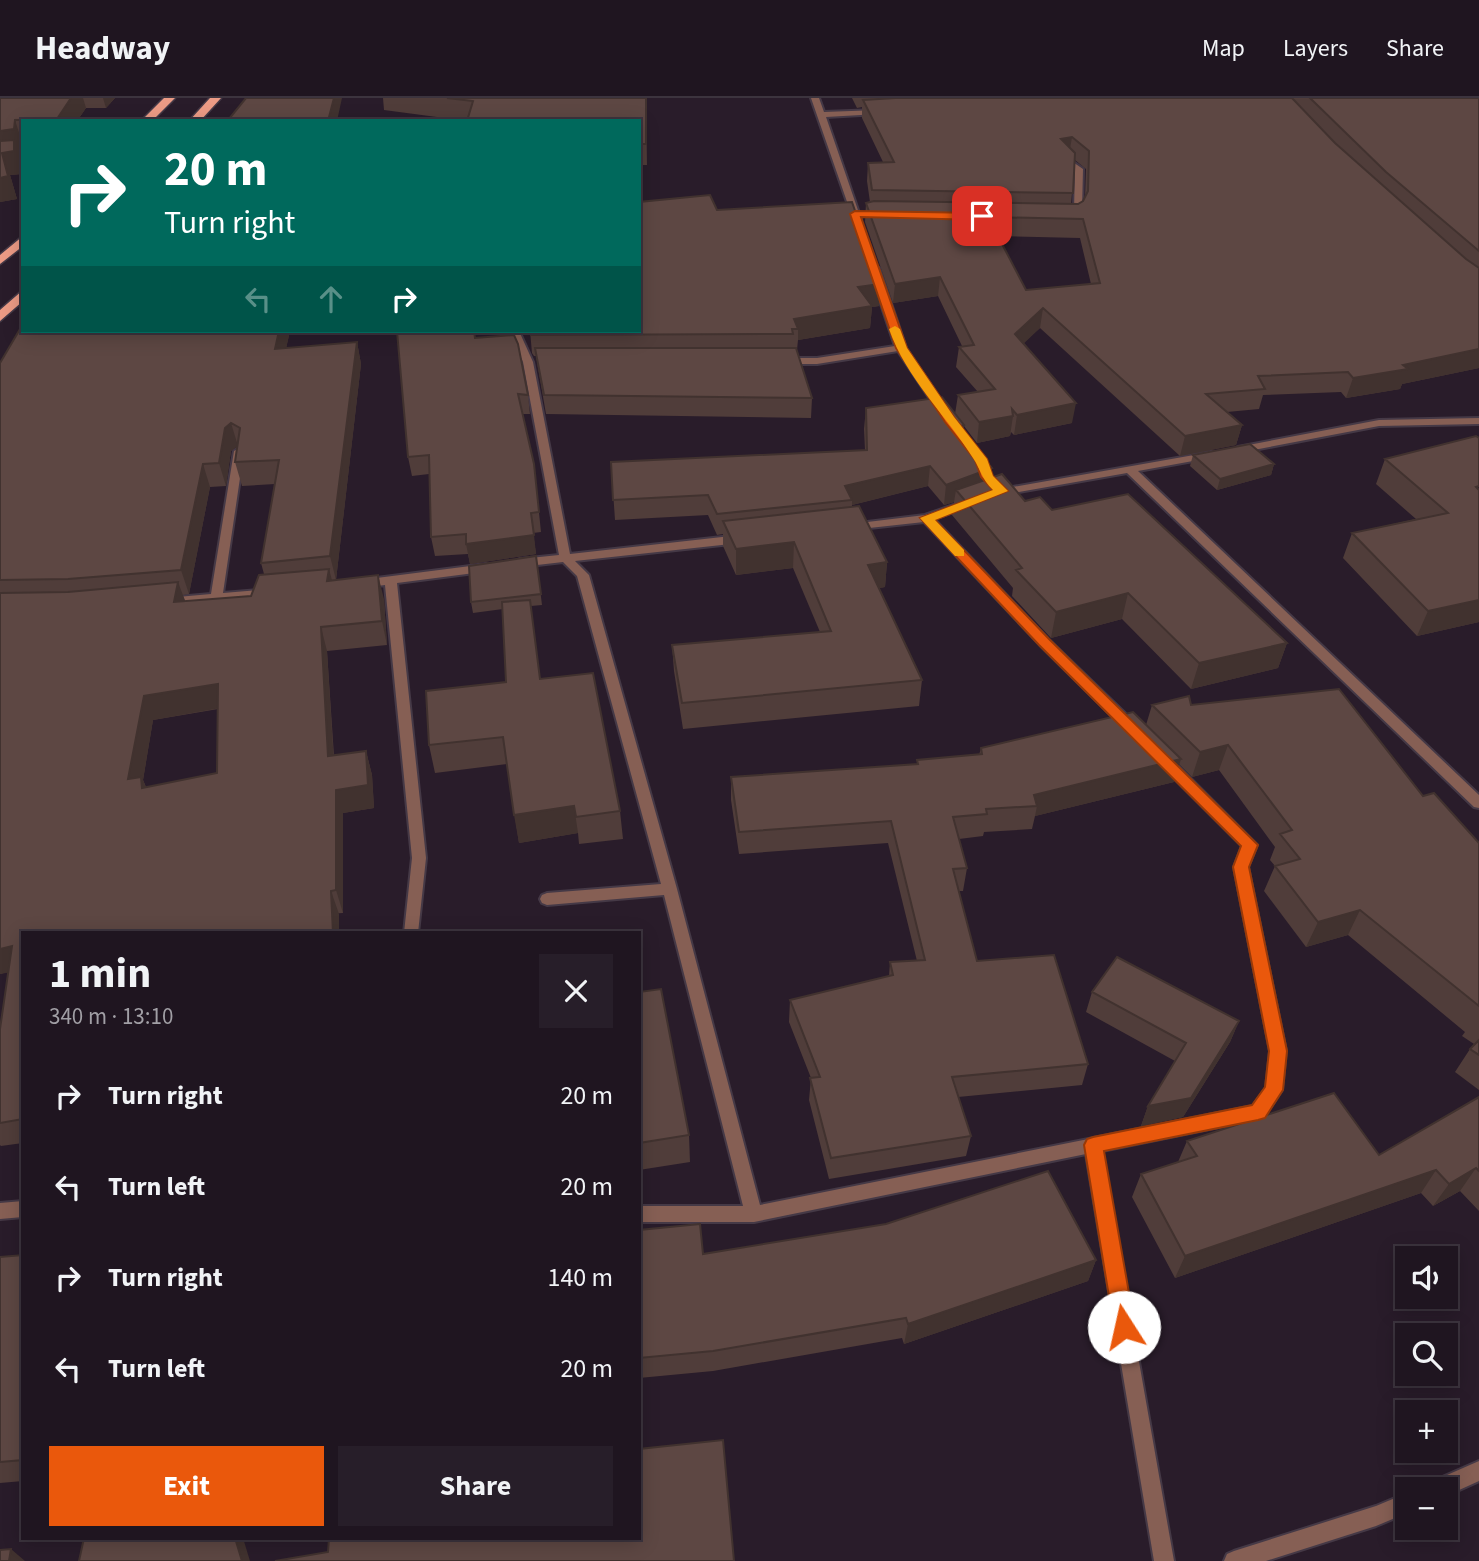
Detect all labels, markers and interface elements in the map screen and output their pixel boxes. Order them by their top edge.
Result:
text: Headway [35,25,170,72]
text: Map [1202,31,1245,66]
text: Layers [1283,31,1348,66]
text: Share [1386,31,1444,66]
text: 20 m [164,135,268,205]
icon: right [49,147,140,238]
pin [952,186,1012,246]
icon: arrive [963,197,1001,235]
text: Turn right [164,200,295,246]
icon: left [239,280,277,318]
icon: ahead [312,280,350,318]
icon: right [385,280,423,318]
text: 1 min [49,944,151,1004]
button: close [539,954,613,1028]
text: 340 m · 13:10 [49,1000,173,1033]
icon: right [49,1077,87,1115]
text: Turn right [108,1077,223,1114]
text: 20 m [560,1077,613,1114]
icon: left [49,1168,87,1206]
text: Turn left [108,1168,205,1205]
text: 20 m [560,1168,613,1205]
map controls [1395,1246,1458,1540]
button: sound [1395,1246,1458,1309]
icon: right [49,1259,87,1297]
text: Turn right [108,1259,223,1296]
text: 140 m [547,1259,613,1296]
position arrow [1087,1290,1161,1364]
button: search [1395,1323,1458,1386]
icon: left [49,1350,87,1388]
text: Turn left [108,1350,205,1387]
text: 20 m [560,1350,613,1387]
button: + [1395,1400,1458,1463]
button: Exit [49,1446,324,1526]
button: Share [338,1446,613,1526]
button: − [1395,1477,1458,1540]

